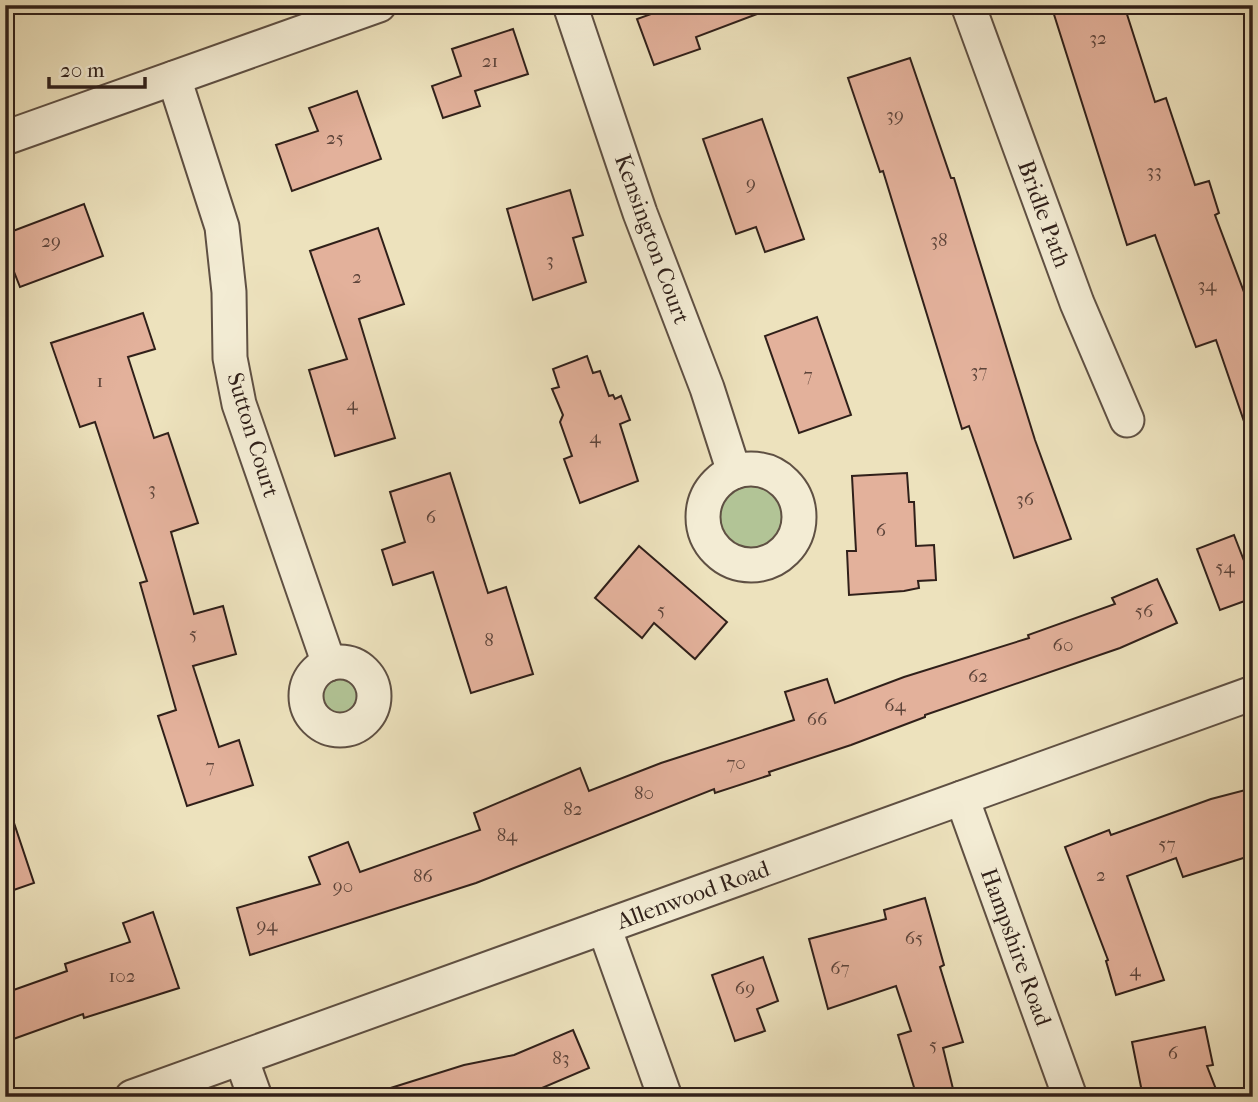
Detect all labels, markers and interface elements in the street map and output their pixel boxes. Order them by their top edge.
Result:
house number: 32 [1089,27,1107,49]
scale bar [49,46,145,90]
house number: 21 [482,50,498,72]
text: 20 m [60,58,105,82]
house number: 39 [886,104,904,126]
house number: 25 [326,127,344,149]
street label: Kensington Court [609,151,695,327]
street label: Bridle Path [1012,157,1076,271]
house number: 33 [1146,160,1162,182]
house number: 9 [746,172,756,194]
house number: 38 [930,229,948,251]
house number: 29 [41,230,61,252]
house number: 3 [546,249,554,271]
house number: 2 [352,266,362,288]
house number: 34 [1197,274,1217,296]
house number: 37 [971,360,987,382]
house number: 7 [803,364,813,386]
street label: Sutton Court [221,369,285,501]
house number: 1 [97,370,103,392]
house number: 4 [346,393,358,415]
house number: 4 [589,426,601,448]
house number: 3 [148,478,156,500]
house number: 36 [1016,488,1035,510]
house number: 6 [426,506,437,528]
house number: 6 [876,519,887,541]
house number: 54 [1215,556,1235,578]
house number: 5 [657,599,665,621]
house number: 56 [1135,600,1154,622]
house number: 5 [189,623,197,645]
house number: 8 [484,629,494,651]
house number: 60 [1053,634,1073,656]
house number: 62 [968,665,988,687]
house number: 64 [884,694,906,716]
house number: 66 [807,708,828,730]
house number: 70 [726,752,746,774]
house number: 7 [205,755,215,777]
house number: 80 [634,782,654,804]
house number: 82 [563,798,583,820]
house number: 84 [497,824,518,846]
house number: 57 [1158,833,1176,855]
street label: Allenwood Road [612,855,773,935]
house number: 2 [1096,864,1106,886]
house number: 86 [413,865,434,887]
street label: Hampshire Road [975,865,1057,1030]
house number: 90 [333,875,353,897]
house number: 94 [256,914,278,936]
house number: 65 [905,927,923,949]
house number: 67 [830,957,850,979]
house number: 4 [1129,959,1141,981]
house number: 102 [109,965,136,987]
house number: 69 [735,977,755,999]
house number: 5 [929,1034,937,1056]
house number: 6 [1168,1042,1179,1064]
house number: 83 [552,1047,570,1069]

